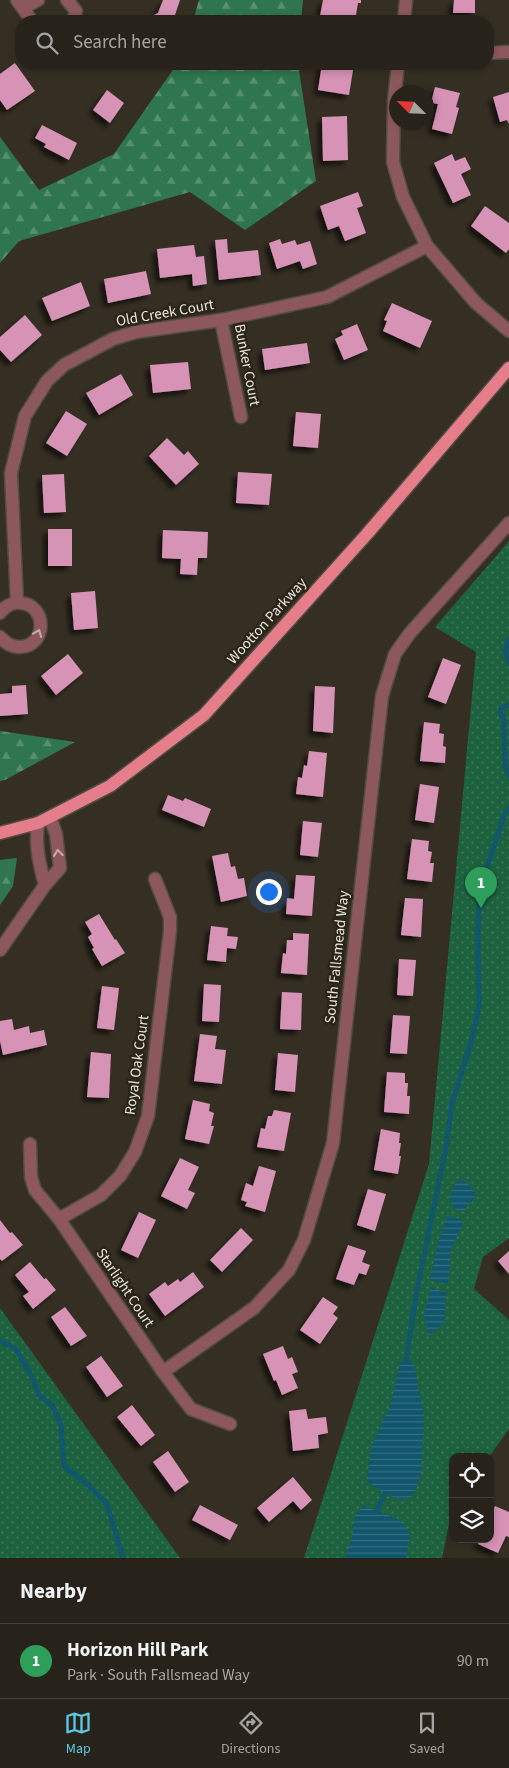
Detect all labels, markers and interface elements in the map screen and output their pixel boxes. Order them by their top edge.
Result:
search box [15,15,494,70]
icon: search [33,29,61,57]
text: Search here [73,29,167,56]
north arrow [389,85,434,130]
street label: Old Creek Court [114,294,216,332]
street label: Bunker Court [229,322,265,408]
street label: Wootton Parkway [222,573,312,669]
one-way arrow [32,629,42,637]
one-way arrow [53,849,64,857]
pin: 1 [465,867,497,908]
your location [256,879,282,905]
street label: South Fallsmead Way [320,889,354,1025]
street label: Royal Oak Court [120,1014,154,1116]
street label: Starlight Court [91,1244,159,1332]
map controls [449,1453,494,1543]
button: locate [449,1453,494,1498]
button: layers [449,1498,494,1543]
text: Nearby [20,1576,87,1606]
text: Horizon Hill Park [67,1637,208,1664]
text: 1 [32,1650,40,1672]
text: 90 m [457,1650,489,1672]
text: Park · South Fallsmead Way [67,1664,250,1686]
tab: Map [64,1709,92,1759]
tab: Directions [221,1709,280,1759]
tab: Saved [409,1709,445,1759]

